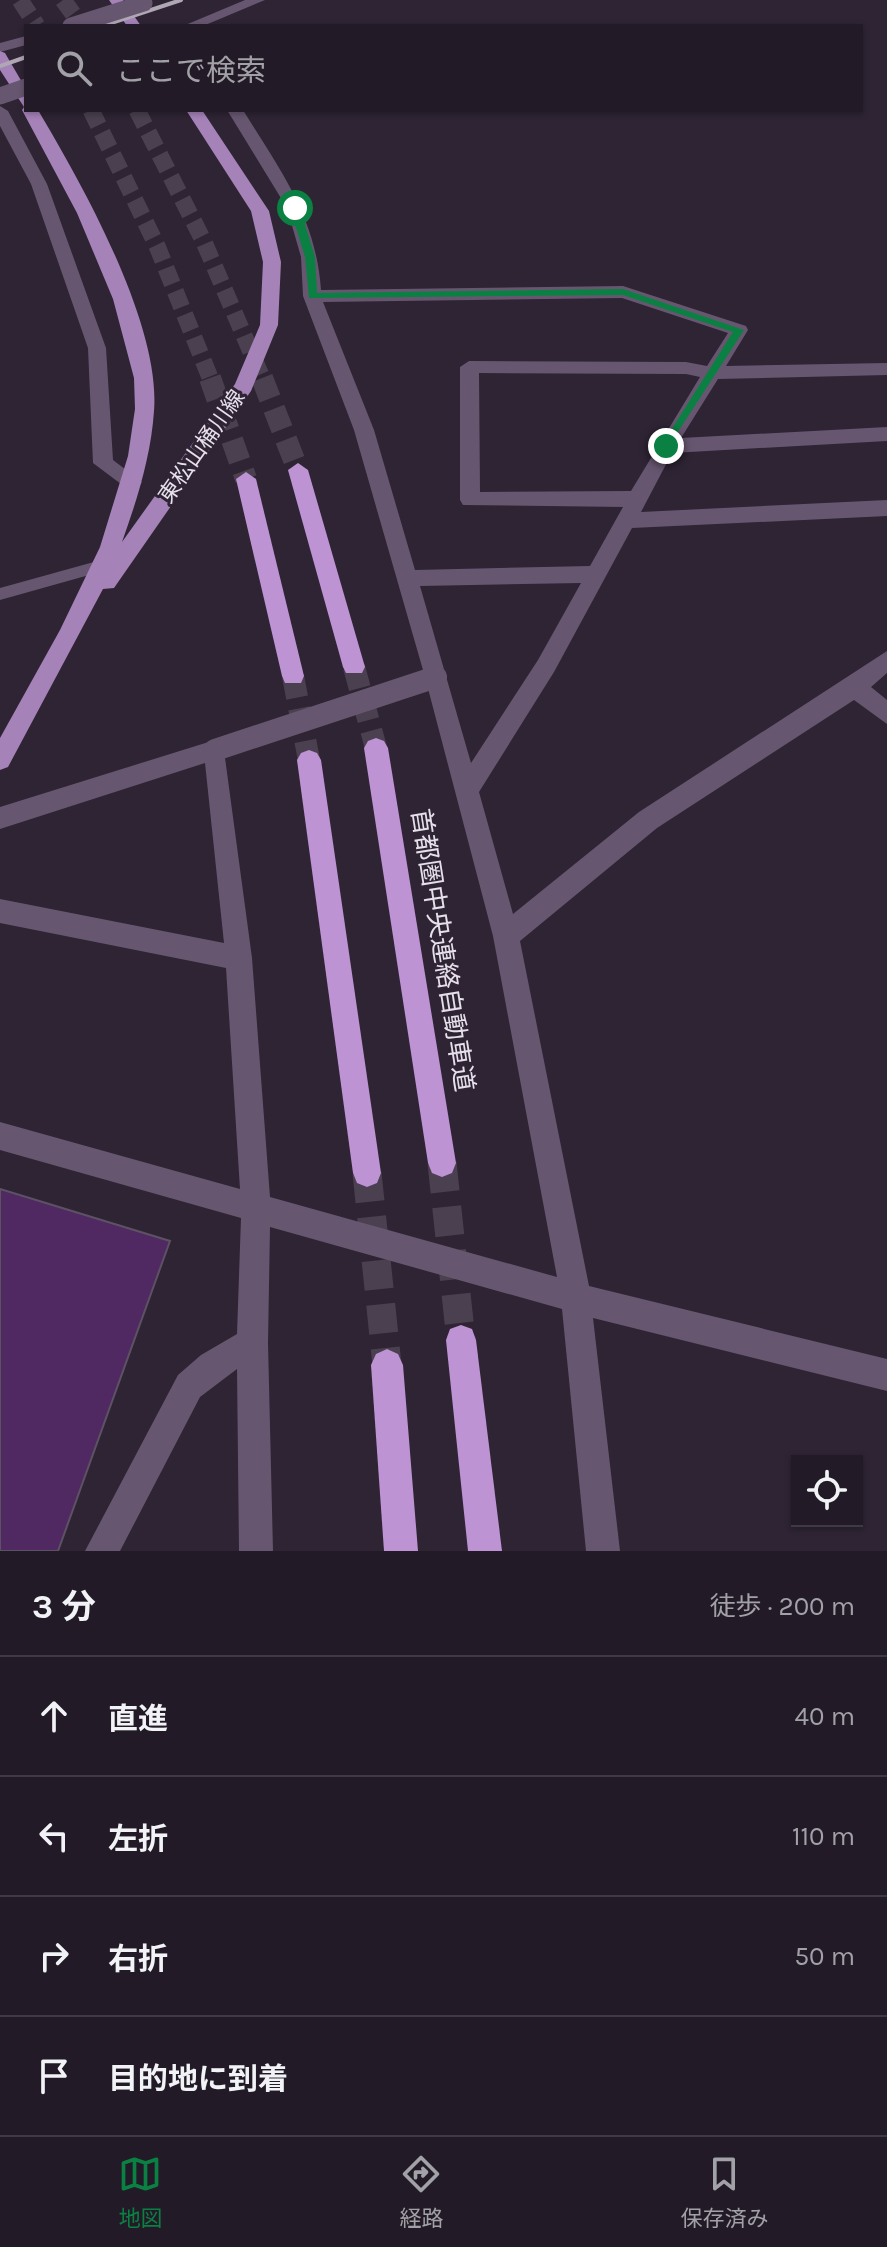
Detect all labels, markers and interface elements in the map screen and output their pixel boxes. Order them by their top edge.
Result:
search box [24,24,863,112]
icon: search [52,46,96,90]
text: ここで検索 [116,53,266,89]
route start [277,190,313,226]
street label: 東松山桶川線 [153,385,250,508]
route end [648,428,684,464]
street label: 首都圏中央連絡自動車道 [405,806,480,1094]
map controls [791,1455,863,1527]
button: locate [791,1455,863,1527]
text: 3 分 [32,1587,96,1627]
text: 徒歩 · 200 m [710,1591,855,1622]
icon: ahead [32,1694,76,1738]
text: 直進 [108,1701,168,1737]
text: 40 m [795,1701,855,1732]
icon: left [32,1814,76,1858]
text: 左折 [108,1821,168,1857]
text: 110 m [792,1821,855,1852]
icon: right [32,1934,76,1978]
text: 右折 [108,1941,168,1977]
text: 50 m [794,1941,855,1972]
icon: arrive [32,2054,76,2098]
text: 目的地に到着 [108,2061,288,2097]
tab: 地図 [118,2152,163,2232]
tab: 経路 [399,2152,444,2232]
tab: 保存済み [680,2152,769,2232]

